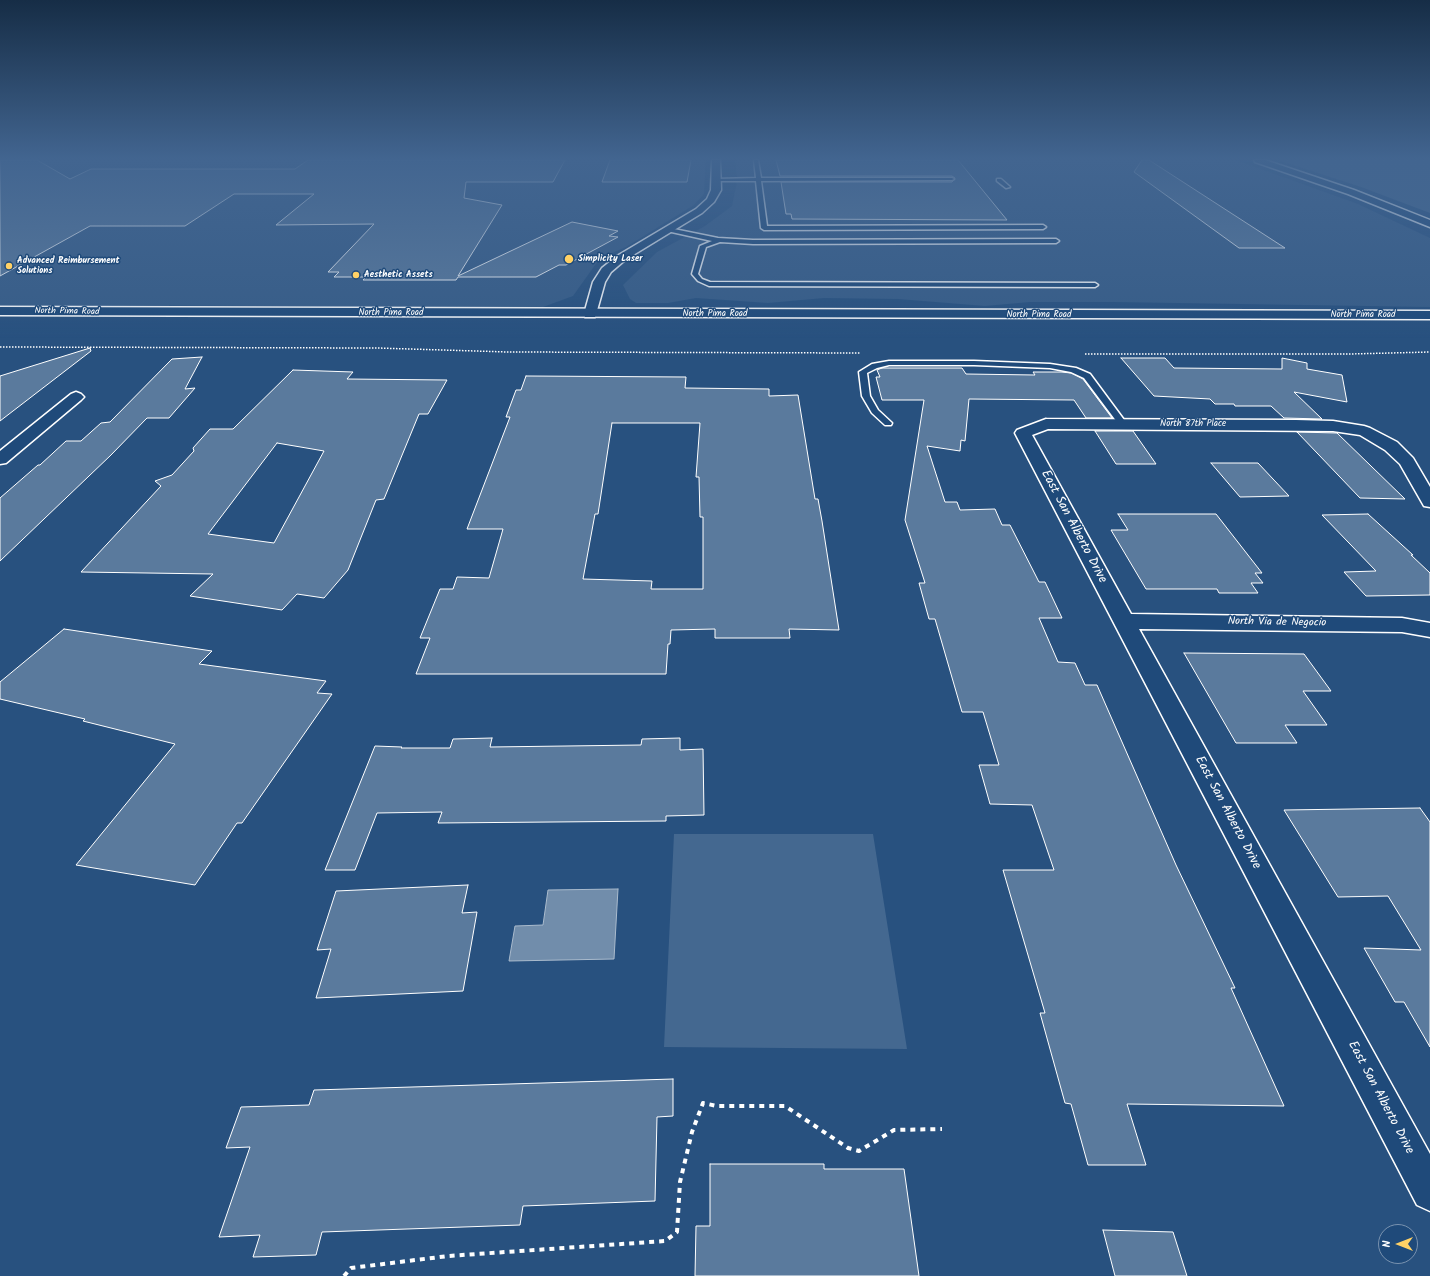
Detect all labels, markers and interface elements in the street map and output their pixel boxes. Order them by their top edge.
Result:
marker: Simplicity Laser [563,253,575,265]
place label: Simplicity Laser [578,254,643,264]
place label: Advanced Reimbursement Solutions [17,256,120,277]
marker: Advanced Reimbursement Solutions [4,261,14,271]
marker: Aesthetic Assets [351,270,361,280]
place label: Aesthetic Assets [364,270,433,280]
street label: North Pima Road [34,306,100,318]
street label: North Pima Road [358,308,424,318]
street label: North Pima Road [682,309,748,319]
street label: North Pima Road [1006,310,1072,320]
street label: North Pima Road [1330,310,1396,320]
street label: North 87th Place [1160,419,1226,429]
street label: East San Alberto Drive [1037,468,1109,586]
street label: North Via de Negocio [1228,616,1326,630]
street label: East San Alberto Drive [1191,754,1263,872]
street label: East San Alberto Drive [1344,1039,1416,1157]
north arrow [1378,1224,1418,1264]
text: N [1378,1241,1396,1247]

